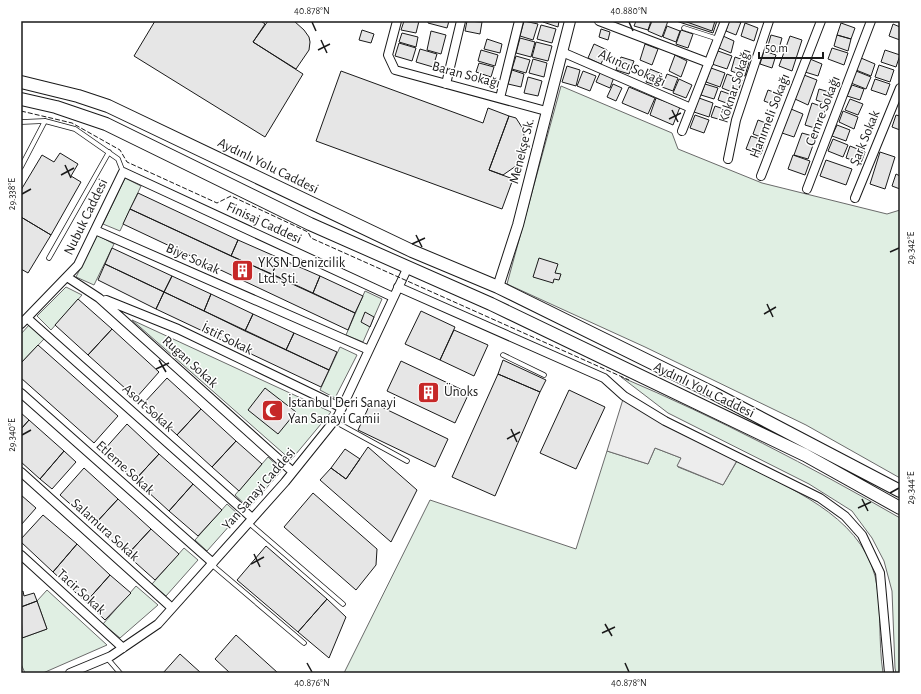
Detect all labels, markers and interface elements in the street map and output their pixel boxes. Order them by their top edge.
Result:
text: 40.878°N [294,6,330,16]
text: 40.880°N [611,6,647,16]
scale bar [759,34,823,60]
text: 50 m [765,42,788,54]
street label: Akıncı Sokağı [596,47,668,89]
street label: Köknar Sokağı [716,47,754,125]
street label: Baran Sokağı [430,59,502,91]
street label: Hanımeli Sokağı [748,72,792,160]
street label: Cemre Sokağı [803,74,843,148]
street label: Şark Sokak [848,108,883,168]
street label: Menekşe Sk. [507,117,537,185]
street label: Aydınlı Yolu Caddesi [215,136,321,196]
street label: Nubuk Caddesi [62,177,110,257]
text: 29.338°E [7,178,17,210]
street label: Finisaj Caddesi [224,200,304,246]
text: 29.342°E [906,231,916,264]
street label: Biye Sokak [164,241,223,277]
place label: YKSN Denizcilik Ltd. Şti. [258,256,346,286]
building icon: YKSN Denizcilik Ltd. Şti. [230,258,256,284]
street label: İstif Sokak [199,318,257,358]
street label: Rugan Sokak [160,334,221,391]
street label: Aydınlı Yolu Caddesi [651,360,757,420]
building icon: Ünoks [415,379,441,405]
street label: Asort Sokak [120,382,177,435]
place label: Ünoks [444,382,478,399]
place label: İstanbul Deri Sanayi Yan Sanayi Camii [288,393,396,426]
mosque icon: İstanbul Deri Sanayi Yan Sanayi Camii [259,398,285,424]
text: 29.340°E [7,418,17,452]
street label: Etleme Sokak [93,438,157,498]
street label: Yan Sanayi Caddesi [220,445,298,533]
text: 29.344°E [906,471,916,505]
street label: Salamura Sokak [68,496,142,564]
street label: Tacir Sokak [54,567,108,618]
text: 40.876°N [294,678,330,688]
text: 40.878°N [611,678,647,688]

